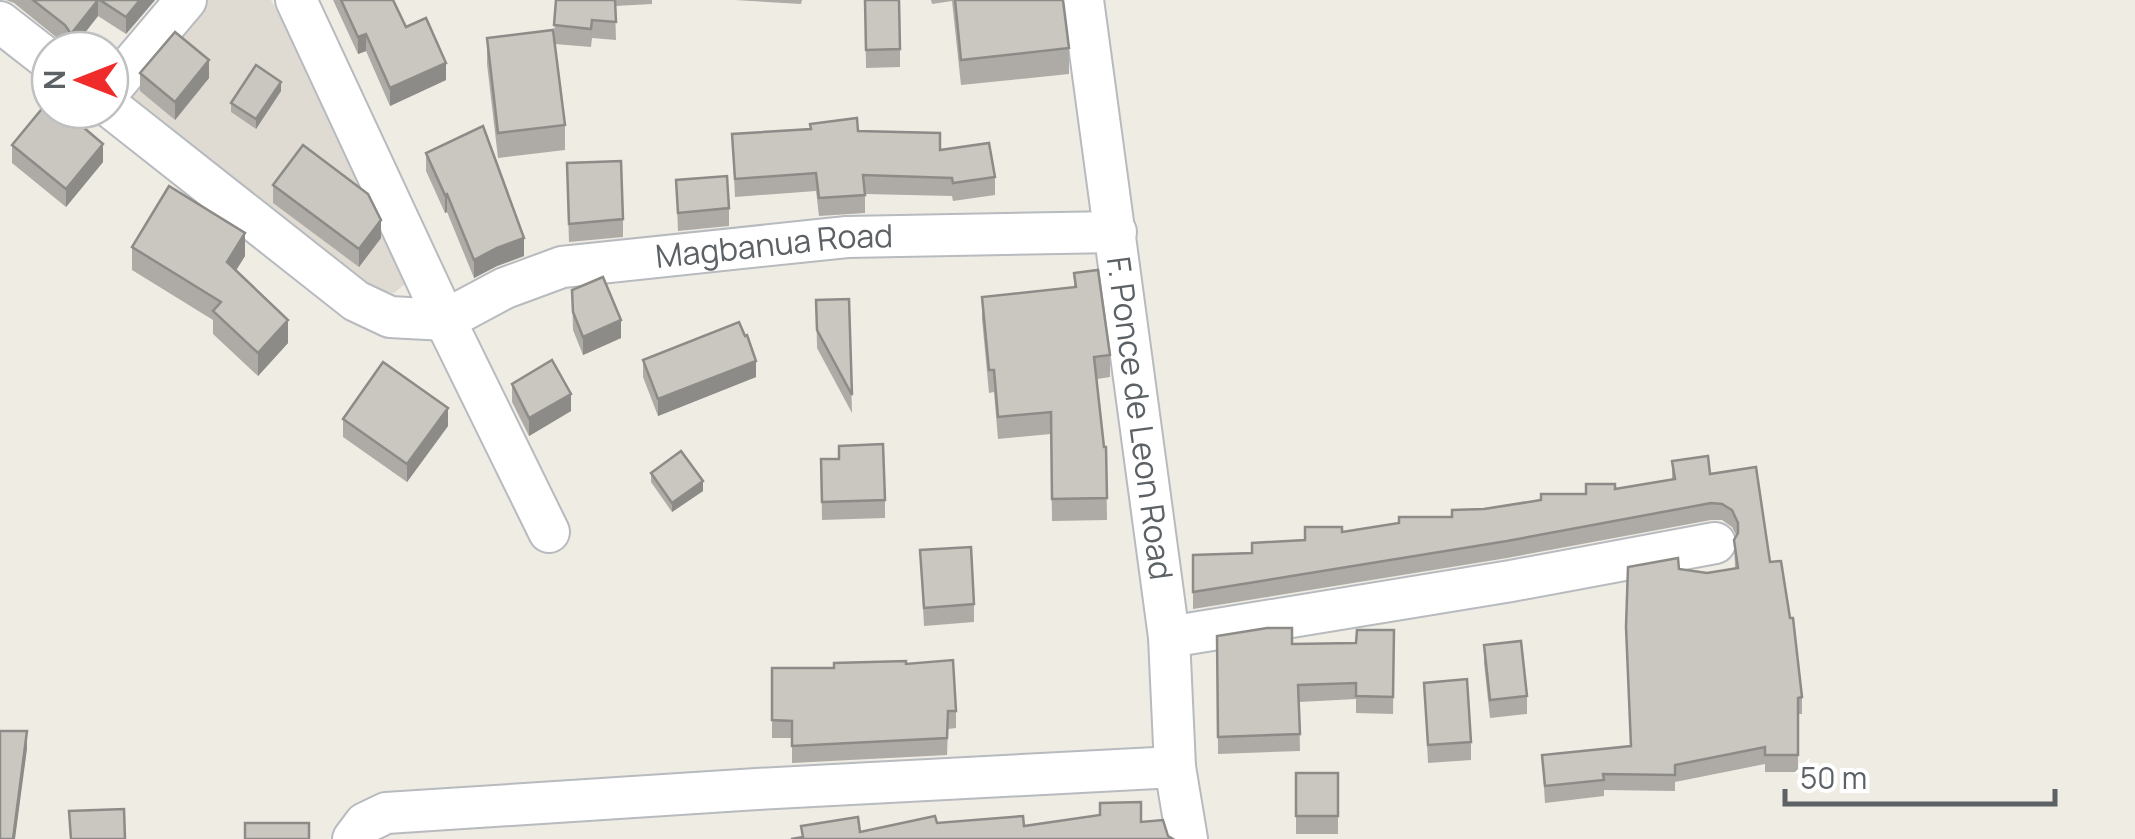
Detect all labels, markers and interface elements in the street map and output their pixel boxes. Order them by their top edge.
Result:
north arrow [30,30,130,130]
text: N [35,70,73,90]
street label: Magbanua Road [653,213,893,278]
street label: F. Ponce de Leon Road [1097,254,1184,582]
scale bar [1785,744,2055,806]
text: 50 m [1800,757,1867,798]

